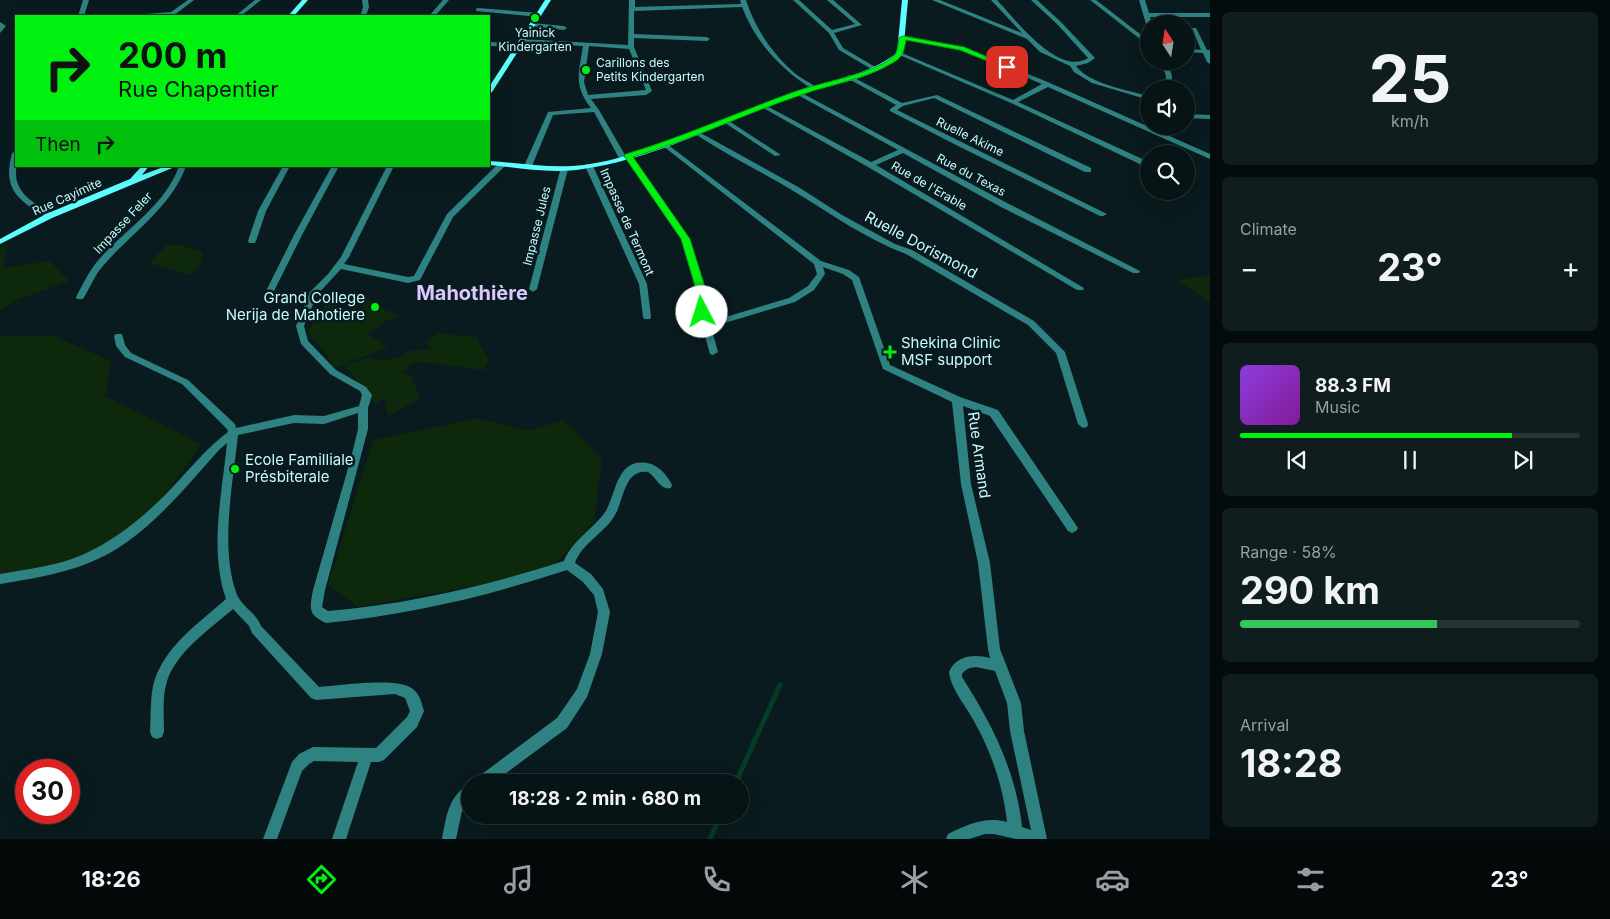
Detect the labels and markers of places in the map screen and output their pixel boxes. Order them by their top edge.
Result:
marker: Yainick Kindergarten [529,12,541,24]
place label: Yainick Kindergarten [498,25,572,54]
pin [986,46,1028,88]
place label: Carillons des Petits Kindergarten [596,55,705,84]
marker: Carillons des Petits Kindergarten [580,64,592,76]
place label: Grand College Nerija de Mahotiere [226,288,365,324]
marker: Grand College Nerija de Mahotiere [369,301,381,313]
place label: Shekina Clinic MSF support [901,333,1001,369]
marker: Shekina Clinic MSF support [883,345,897,359]
place label: Ecole Familliale Présbiterale [245,450,354,486]
marker: Ecole Familliale Présbiterale [229,463,241,475]

